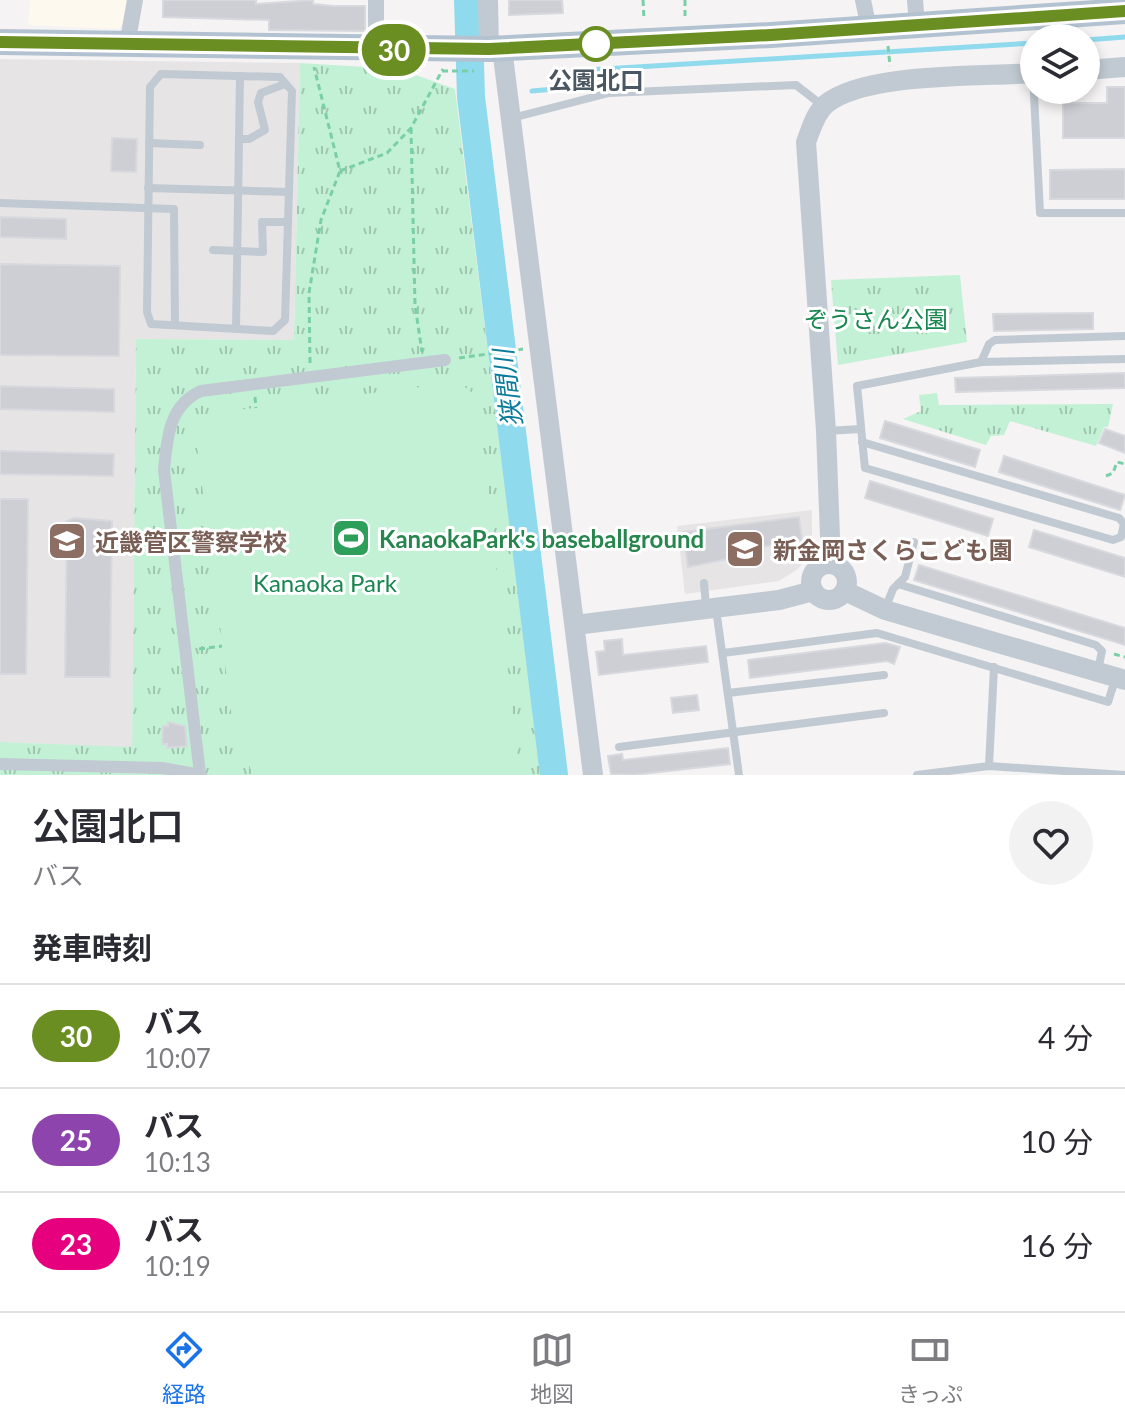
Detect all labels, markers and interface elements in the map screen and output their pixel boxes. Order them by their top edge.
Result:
line badge: 30 [358,24,430,76]
map controls [1020,24,1100,104]
button: layers [1020,24,1100,104]
marker: 公園北口 [579,27,613,61]
text: 30 [378,33,410,67]
place label: 公園北口 [548,65,644,94]
park label: ぞうさん公園 [804,304,948,333]
water label: 狭間川 [486,344,528,429]
sports icon: KanaokaPark's baseballground [330,517,372,559]
school or university icon: 近畿管区警察学校 [46,520,88,562]
place label: KanaokaPark's baseballground [379,524,704,553]
place label: 近畿管区警察学校 [95,527,287,556]
school or university icon: 新金岡さくらこども園 [724,528,766,570]
place label: 新金岡さくらこども園 [773,535,1013,564]
park label: Kanaoka Park [253,568,398,597]
button: heart [1009,801,1093,885]
text: 公園北口 [32,802,184,848]
text: バス [32,859,84,891]
text: 発車時刻 [32,929,152,965]
text: バス [144,1003,204,1039]
text: 30 [60,1019,92,1053]
text: 4 分 [1038,1019,1093,1055]
text: 10:07 [144,1042,211,1074]
text: バス [144,1107,204,1143]
text: 25 [60,1123,92,1157]
text: 10 分 [1021,1123,1093,1159]
text: 10:13 [144,1146,211,1178]
text: バス [144,1211,204,1247]
text: 23 [60,1227,92,1261]
text: 16 分 [1021,1227,1093,1263]
text: 10:19 [144,1250,211,1282]
tab: 経路 [162,1328,206,1408]
tab: 地図 [530,1328,574,1408]
tab: きっぷ [898,1328,963,1408]

